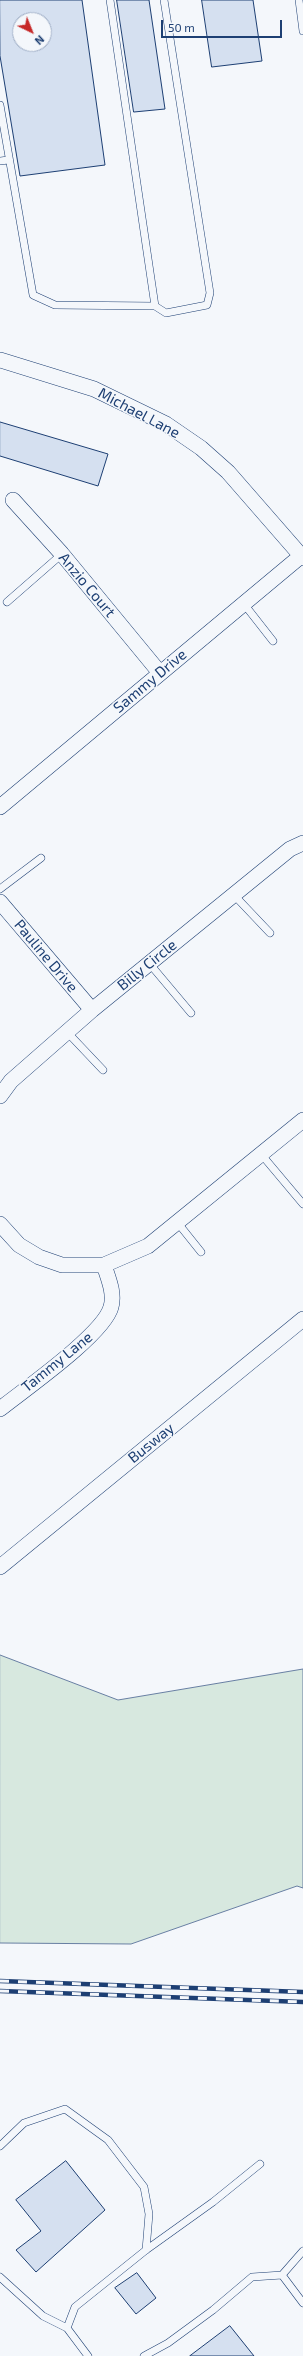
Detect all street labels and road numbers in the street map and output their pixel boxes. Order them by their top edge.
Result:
street label: Michael Lane [95,384,183,442]
street label: Anzio Court [55,549,119,621]
street label: Sammy Drive [110,645,190,717]
street label: Pauline Drive [10,916,82,996]
street label: Billy Circle [114,936,180,994]
street label: Tammy Lane [18,1328,96,1396]
street label: Busway [124,1419,178,1467]

